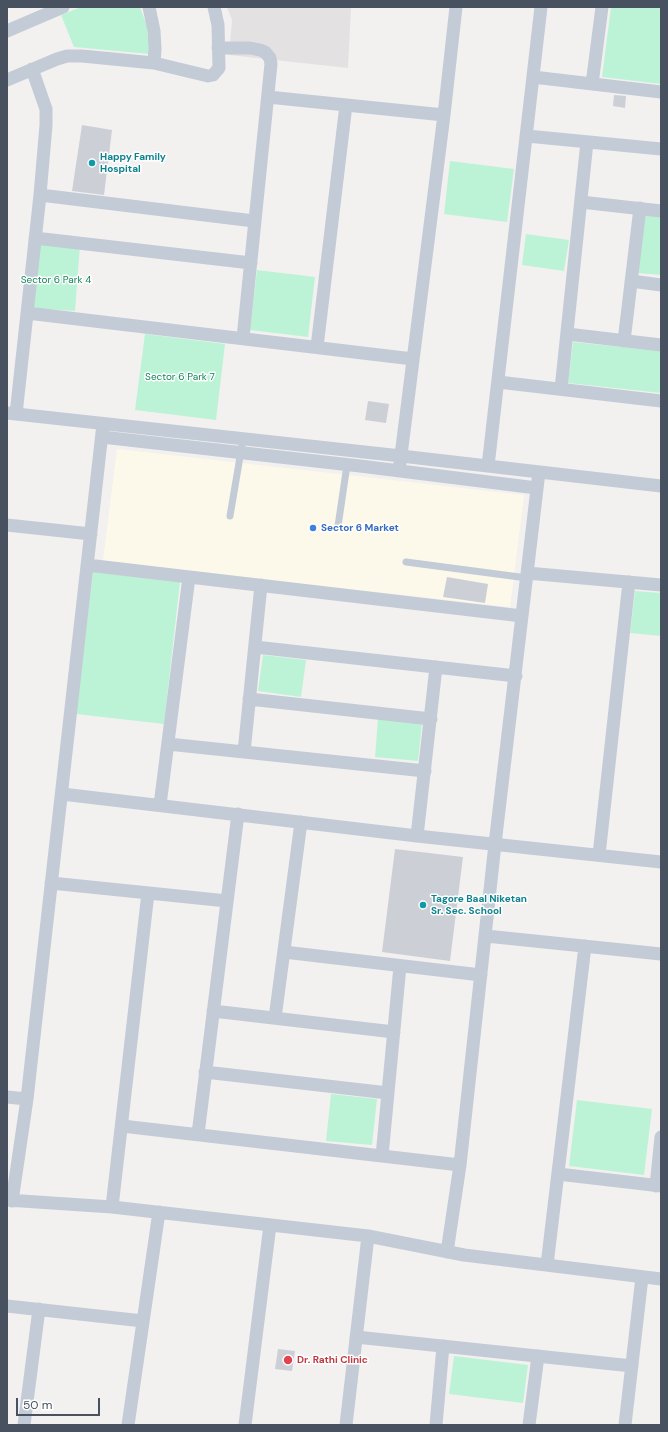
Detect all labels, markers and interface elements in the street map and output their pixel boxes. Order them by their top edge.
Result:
place label: Happy Family Hospital [100,151,166,174]
marker: Happy Family Hospital [87,158,97,168]
park label: Sector 6 Park 4 [21,274,91,286]
park label: Sector 6 Park 7 [145,371,215,383]
place label: Sector 6 Market [321,522,399,534]
marker: Sector 6 Market [308,523,318,533]
place label: Tagore Baal Niketan Sr. Sec. School [431,893,527,916]
marker: Tagore Baal Niketan Sr. Sec. School [418,900,428,910]
marker: Dr. Rathi Clinic [282,1354,294,1366]
place label: Dr. Rathi Clinic [297,1354,368,1366]
scale bar [18,1390,102,1416]
text: 50 m [23,1397,52,1413]

